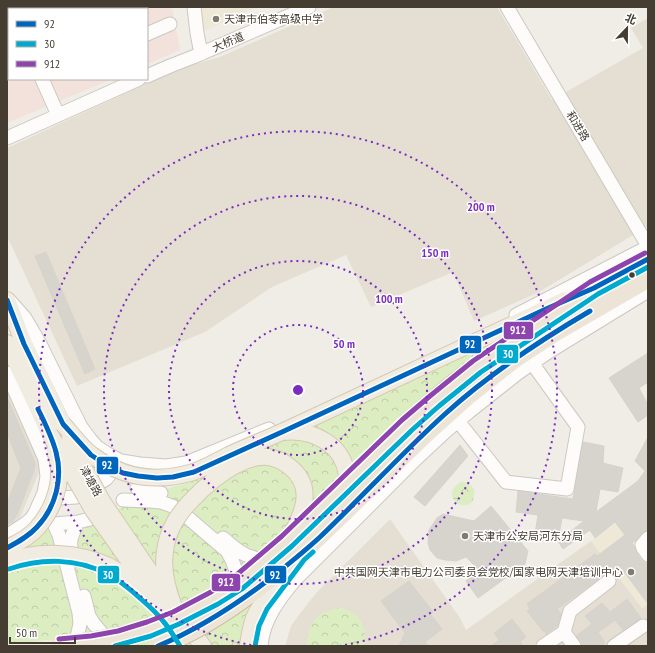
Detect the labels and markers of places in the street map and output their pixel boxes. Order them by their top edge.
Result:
place label: 天津市伯苓高级中学 [224,12,323,26]
marker: 天津市伯苓高级中学 [211,14,221,24]
unlabelled marker [627,270,637,280]
centre of rings [291,383,305,397]
place label: 天津市公安局河东分局 [473,529,583,543]
marker: 天津市公安局河东分局 [460,531,470,541]
place label: 中共国网天津市电力公司委员会党校/国家电网天津培训中心 [334,565,623,579]
marker: 中共国网天津市电力公司委员会党校/国家电网天津培训中心 [626,567,636,577]

